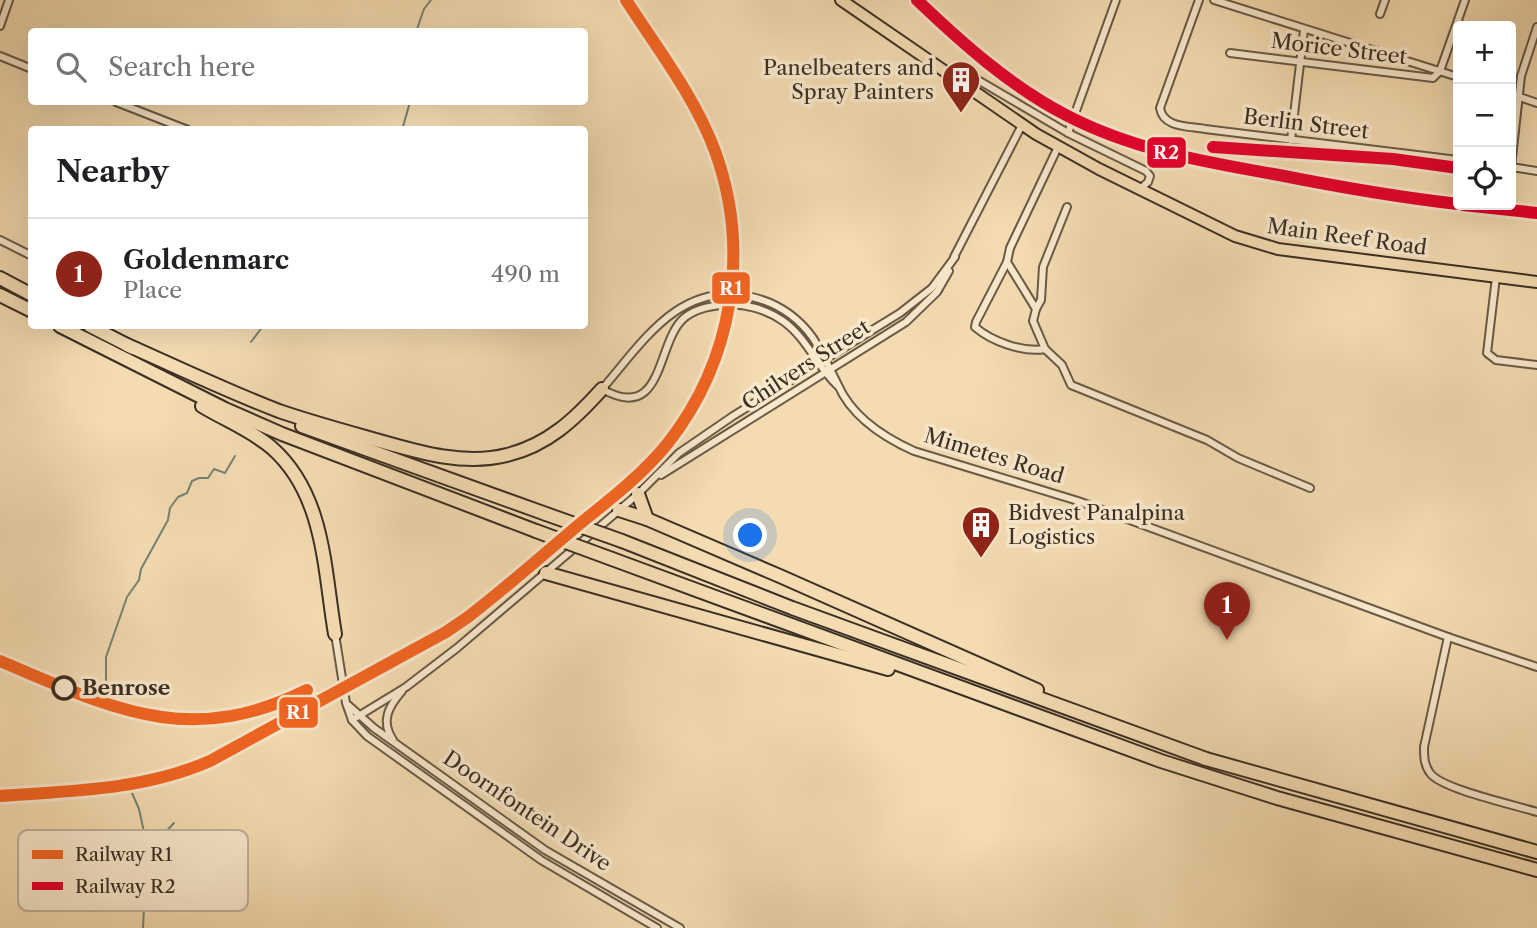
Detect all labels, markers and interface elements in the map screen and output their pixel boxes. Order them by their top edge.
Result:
map controls [1453,21,1516,210]
button: + [1453,21,1516,84]
search box [28,28,588,105]
street label: Morice Street [1270,28,1409,69]
icon: search [52,48,90,86]
text: Search here [108,51,255,83]
place label: Panelbeaters and Spray Painters [763,55,934,104]
building icon: Panelbeaters and Spray Painters [940,59,982,114]
button: − [1453,84,1516,147]
street label: Berlin Street [1242,103,1371,144]
line badge: R2 [1146,136,1187,169]
text: R2 [1153,141,1179,164]
button: locate [1453,147,1516,210]
text: Nearby [56,153,169,190]
street label: Main Reef Road [1266,213,1429,260]
text: Goldenmarc [123,244,289,276]
text: 1 [74,260,84,288]
text: 490 m [491,260,560,288]
line badge: R1 [711,271,751,305]
text: Place [123,276,182,304]
text: R1 [719,277,743,300]
street label: Chilvers Street [737,314,875,415]
street label: Mimetes Road [921,422,1067,489]
place label: Bidvest Panalpina Logistics [1008,500,1186,549]
building icon: Bidvest Panalpina Logistics [960,504,1002,559]
your location [733,518,767,552]
pin: 1 [1204,582,1250,640]
place label: Benrose [82,675,170,700]
marker: Benrose [52,676,76,700]
line badge: R1 [278,696,319,729]
text: R1 [286,701,310,724]
street label: Doornfontein Drive [439,745,616,876]
legend [18,830,248,911]
text: Railway R1 [75,843,173,866]
text: Railway R2 [75,875,176,898]

